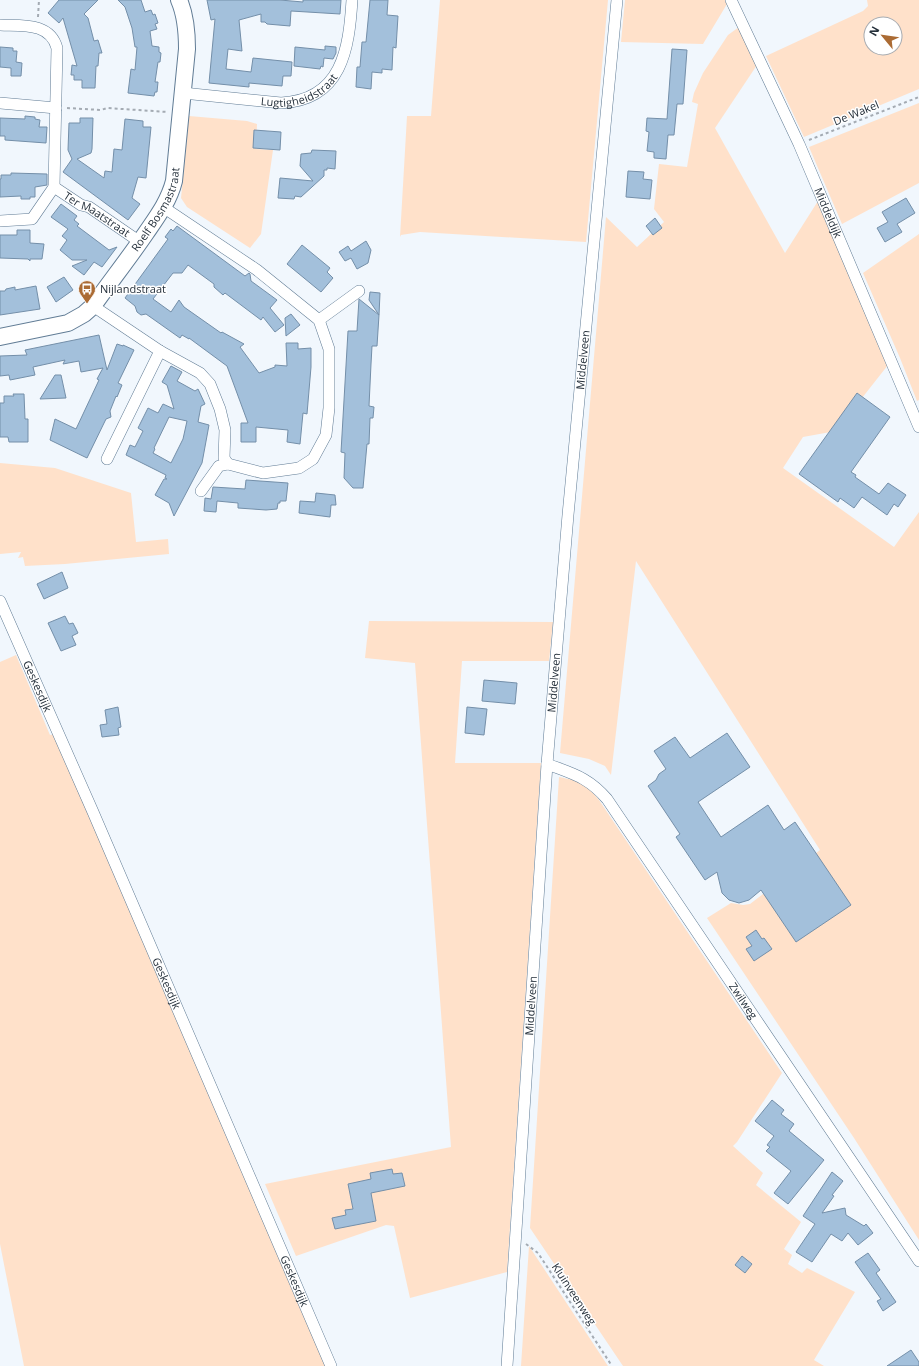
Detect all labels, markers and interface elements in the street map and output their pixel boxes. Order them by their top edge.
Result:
north arrow [863,16,903,56]
text: N [865,23,883,38]
street label: Lugtigheidstraat [260,70,341,110]
street label: De Wakel [831,97,881,128]
street label: Roelf Bosmastraat [127,167,182,254]
street label: Middeldijk [811,185,846,240]
street label: Ter Maatstraat [61,188,133,240]
bus stop icon: Nijlandstraat [77,279,97,304]
place label: Nijlandstraat [100,281,166,296]
street label: Middelveen [572,329,593,390]
street label: Middelveen [543,652,563,713]
street label: Geskesdijk [20,658,56,714]
street label: Geskesdijk [149,955,185,1011]
street label: Middelveen [521,975,540,1036]
street label: Zwilweg [726,979,761,1022]
street label: Geskesdijk [277,1253,313,1309]
street label: Kluinveenweg [549,1260,600,1328]

